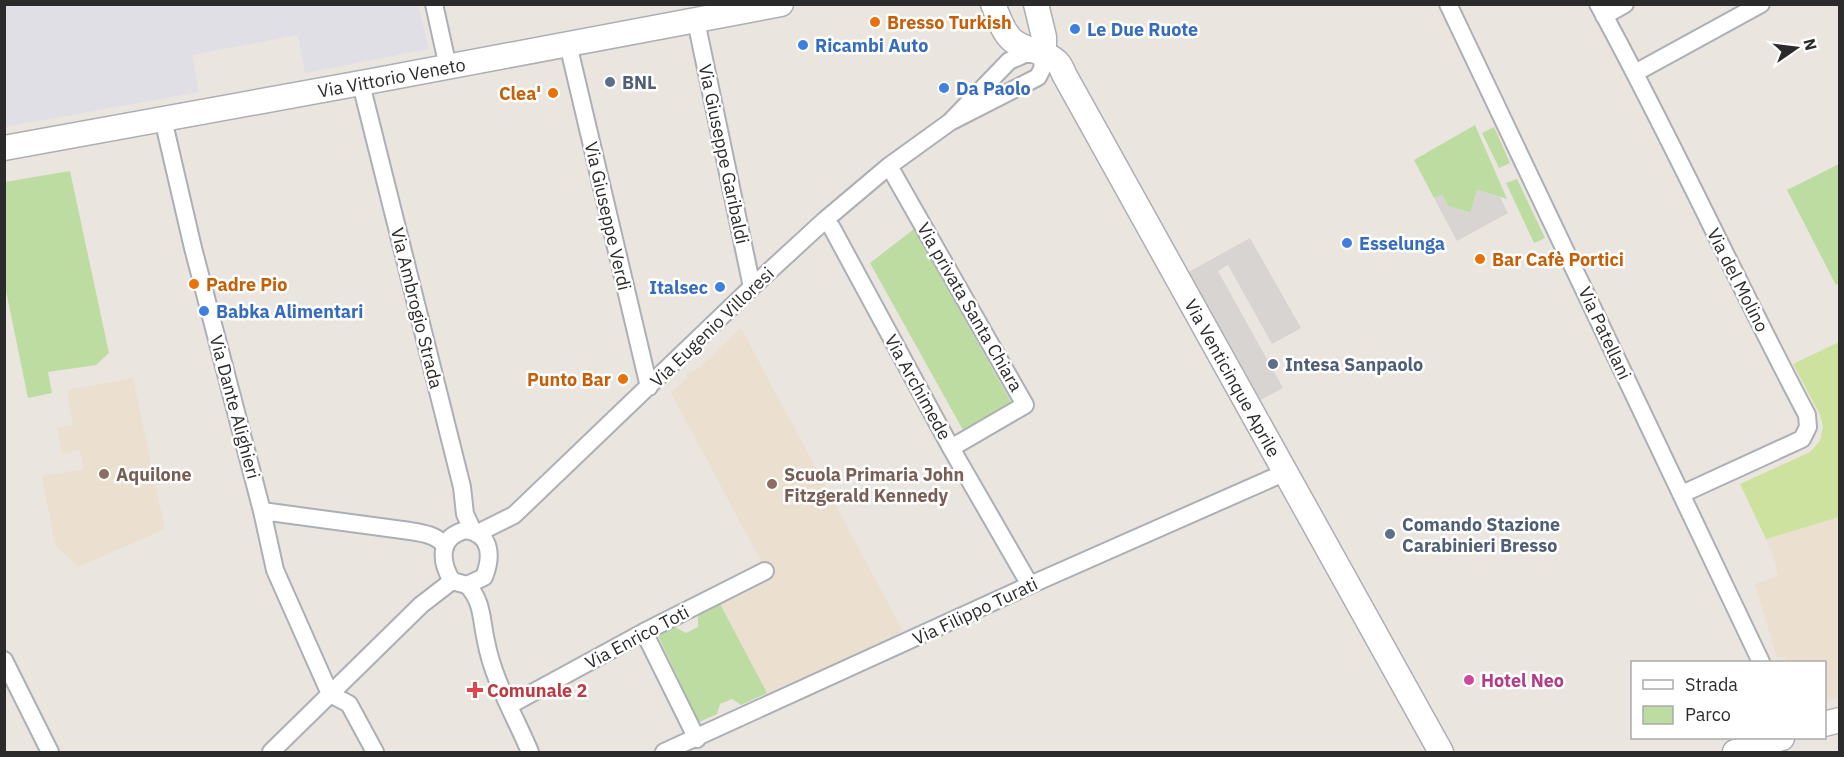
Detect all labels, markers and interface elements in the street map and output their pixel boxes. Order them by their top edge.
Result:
place label: Bresso Turkish [887,11,1012,34]
marker: Bresso Turkish [868,15,882,29]
place label: Le Due Ruote [1087,18,1198,41]
north arrow [1766,18,1826,78]
marker: Le Due Ruote [1068,22,1082,36]
place label: Ricambi Auto [815,34,928,57]
text: N [1799,36,1822,52]
marker: Ricambi Auto [796,38,810,52]
street label: Via Vittorio Veneto [316,52,467,102]
street label: Via Giuseppe Garibaldi [694,62,754,246]
place label: BNL [622,71,657,94]
marker: BNL [603,75,617,89]
place label: Da Paolo [956,77,1031,100]
marker: Da Paolo [937,81,951,95]
place label: Clea' [499,82,541,105]
marker: Clea' [546,86,560,100]
street label: Via Giuseppe Verdi [580,139,636,293]
street label: Via privata Santa Chiara [912,218,1028,396]
street label: Via del Molino [1702,224,1774,336]
street label: Via Ambrogio Strada [386,225,448,391]
place label: Esselunga [1359,232,1445,255]
marker: Esselunga [1340,236,1354,250]
place label: Bar Cafè Portici [1492,248,1624,271]
marker: Bar Cafè Portici [1473,252,1487,266]
street label: Via Eugenio Villoresi [645,262,779,392]
place label: Padre Pio [206,273,287,296]
place label: Italsec [649,276,708,299]
marker: Padre Pio [187,277,201,291]
marker: Italsec [713,280,727,294]
street label: Via Patellani [1573,283,1637,383]
street label: Via Venticinque Aprile [1180,295,1286,461]
place label: Babka Alimentari [216,300,364,323]
marker: Babka Alimentari [197,304,211,318]
street label: Via Archimede [880,330,956,444]
street label: Via Dante Alighieri [205,333,265,481]
place label: Intesa Sanpaolo [1285,353,1423,376]
marker: Intesa Sanpaolo [1266,357,1280,371]
place label: Punto Bar [527,368,611,391]
marker: Punto Bar [616,372,630,386]
place label: Aquilone [116,463,192,486]
place label: Scuola Primaria John Fitzgerald Kennedy [784,463,964,507]
marker: Aquilone [97,467,111,481]
marker: Scuola Primaria John Fitzgerald Kennedy [765,477,779,491]
place label: Comando Stazione Carabinieri Bresso [1402,513,1560,557]
marker: Comando Stazione Carabinieri Bresso [1383,527,1397,541]
street label: Via Filippo Turati [909,572,1041,650]
street label: Via Enrico Toti [581,600,693,674]
legend [1631,661,1826,739]
place label: Hotel Neo [1481,669,1564,692]
marker: Hotel Neo [1462,673,1476,687]
text: Strada [1685,673,1738,696]
place label: Comunale 2 [487,679,587,702]
marker: Comunale 2 [468,683,482,697]
text: Parco [1685,703,1731,726]

